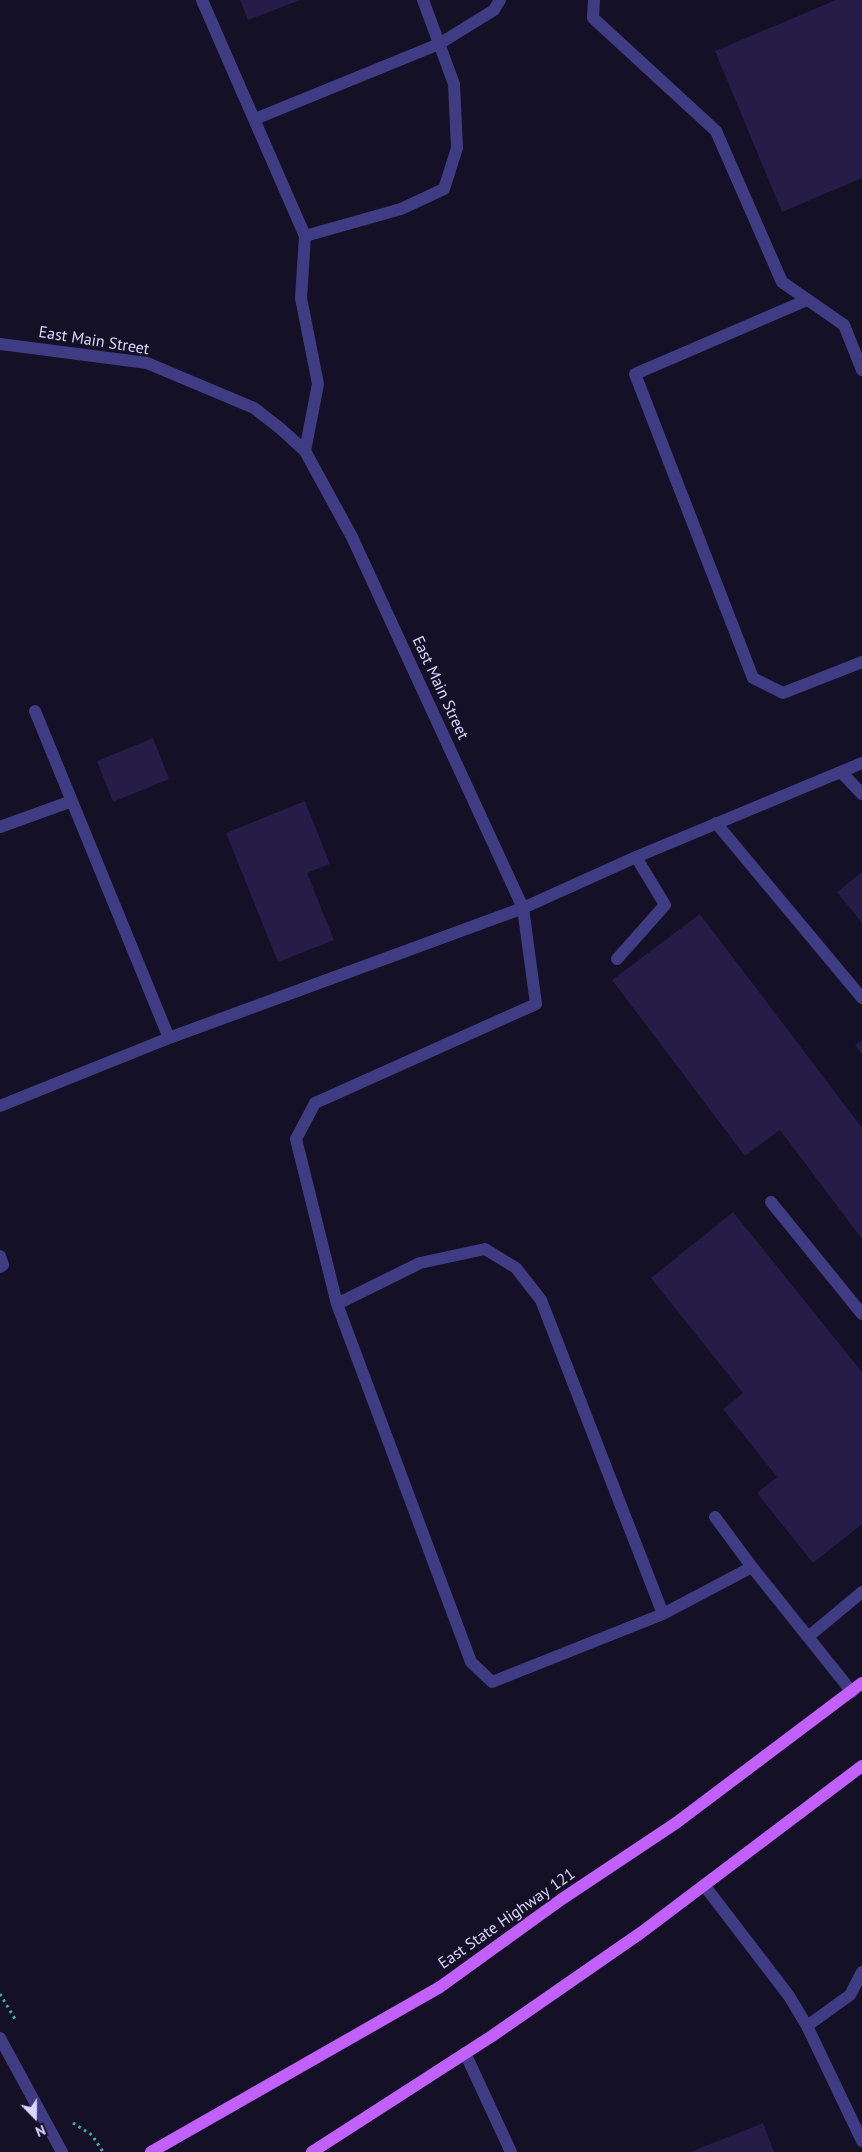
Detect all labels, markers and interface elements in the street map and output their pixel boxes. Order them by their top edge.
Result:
street label: East Main Street [37,323,151,359]
street label: East Main Street [408,633,472,743]
street label: East State Highway 121 [435,1865,579,1973]
north arrow [10,2092,60,2142]
text: N [33,2121,48,2141]

